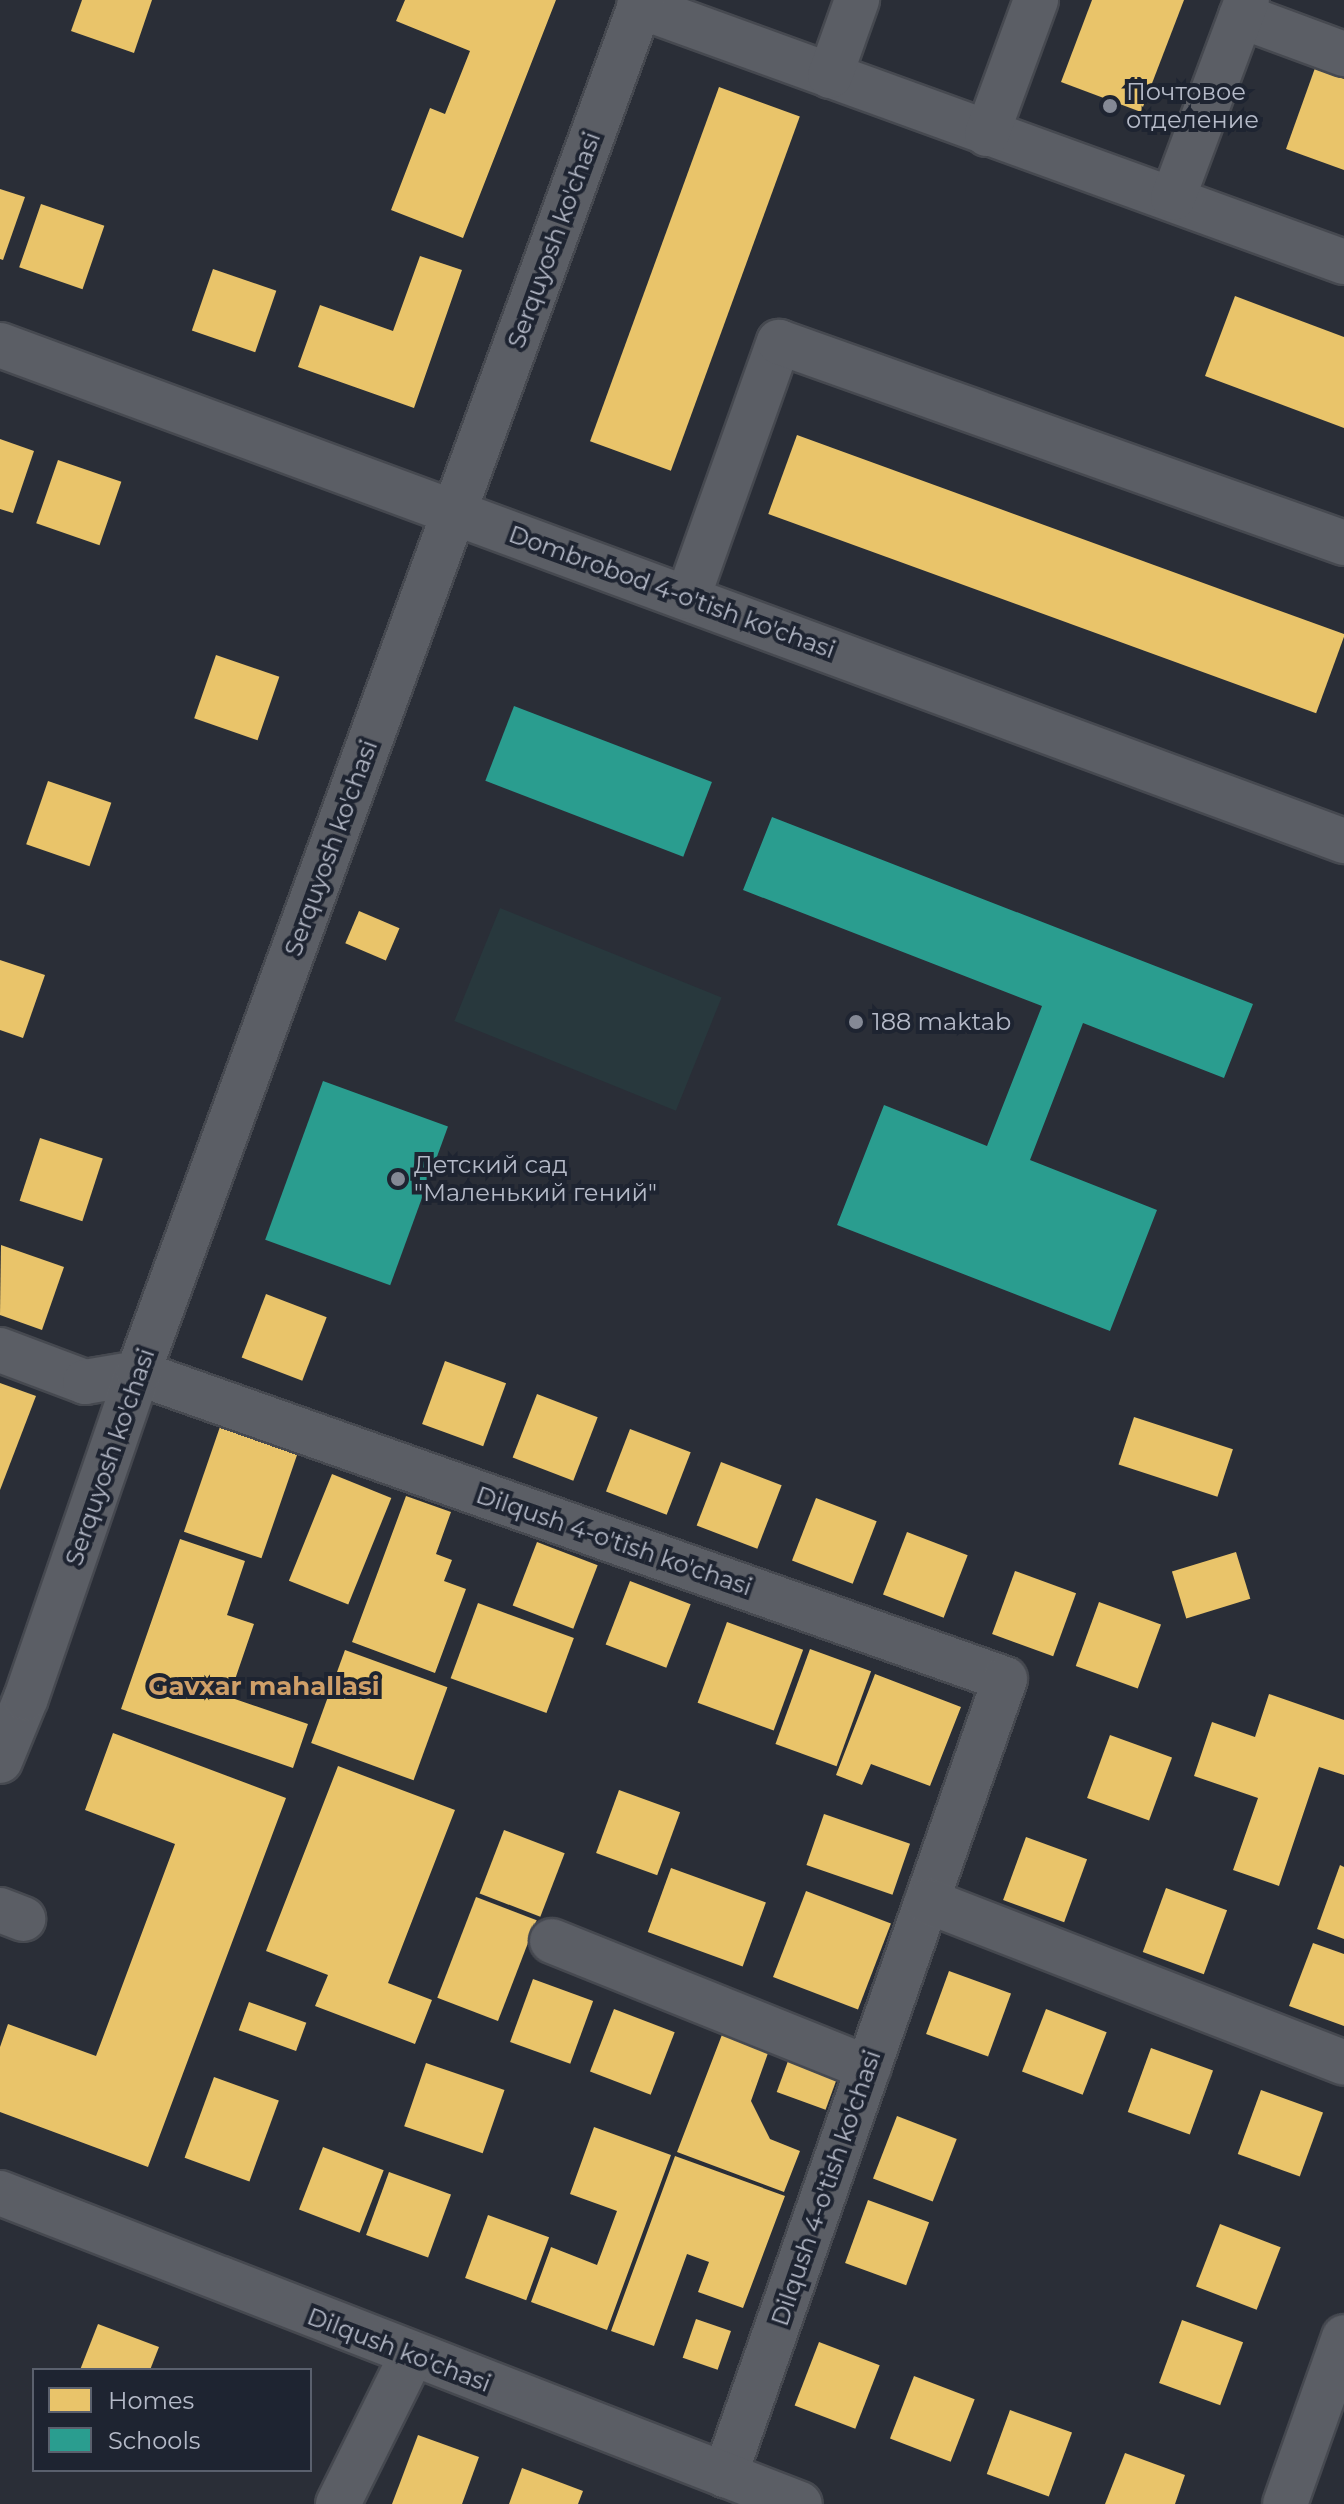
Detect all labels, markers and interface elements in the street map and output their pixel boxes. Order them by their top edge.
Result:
place label: Почтовое отделение [1126,78,1259,134]
marker: Почтовое отделение [1101,97,1119,115]
street label: Serquyosh ko'chasi [502,128,606,352]
street label: Dombrobod 4-o'tish ko'chasi [505,519,839,665]
street label: Serquyosh ko'chasi [279,736,383,960]
place label: 188 maktab [872,1008,1011,1036]
marker: 188 maktab [847,1013,865,1031]
place label: Детский сад "Маленький гений" [414,1151,657,1207]
marker: Детский сад "Маленький гений" [389,1170,407,1188]
street label: Serquyosh ko'chasi [59,1345,161,1569]
street label: Dilqush 4-o'tish ko'chasi [472,1480,756,1602]
district label: Gavxar mahallasi [148,1671,380,1703]
street label: Dilqush 4-o'tish ko'chasi [765,2046,887,2330]
street label: Dilqush ko'chasi [303,2302,495,2398]
legend [32,2368,312,2472]
text: Homes [108,2386,194,2415]
text: Schools [108,2426,201,2455]

